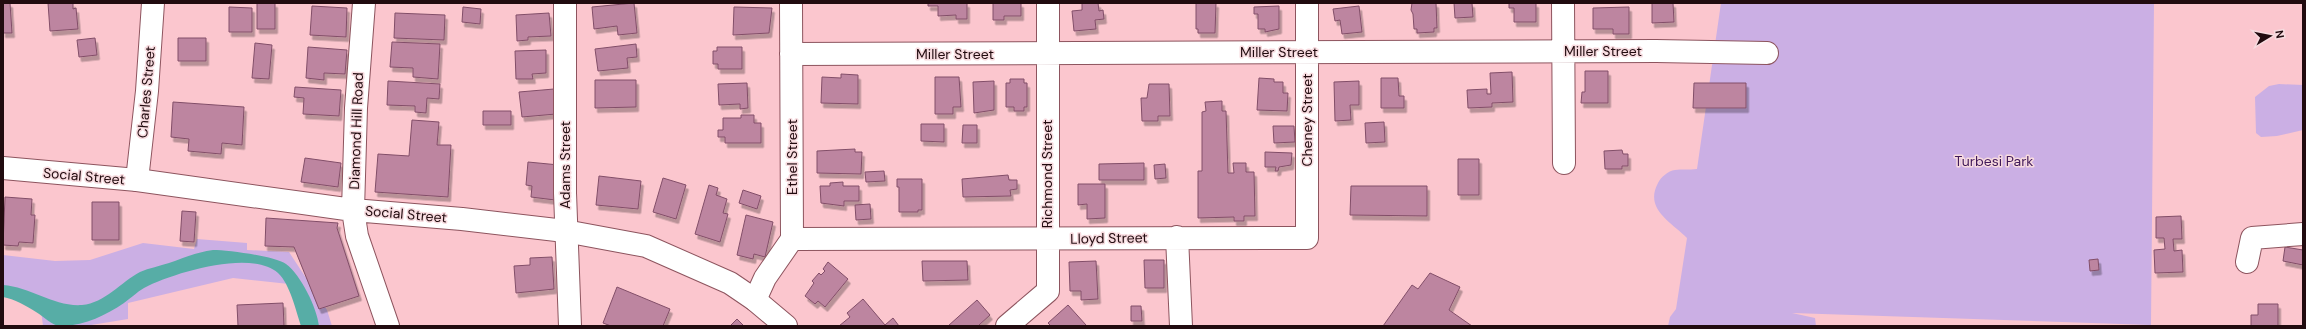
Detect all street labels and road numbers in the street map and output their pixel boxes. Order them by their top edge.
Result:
street label: Miller Street [1564,42,1642,60]
street label: Miller Street [1240,43,1318,61]
street label: Charles Street [133,45,159,139]
street label: Miller Street [916,45,994,63]
street label: Diamond Hill Road [345,72,367,190]
street label: Cheney Street [1298,74,1316,166]
street label: Ethel Street [783,119,801,195]
street label: Richmond Street [1038,120,1056,228]
street label: Adams Street [556,121,574,209]
street label: Social Street [42,163,126,189]
street label: Social Street [364,201,448,227]
street label: Lloyd Street [1070,228,1148,248]

